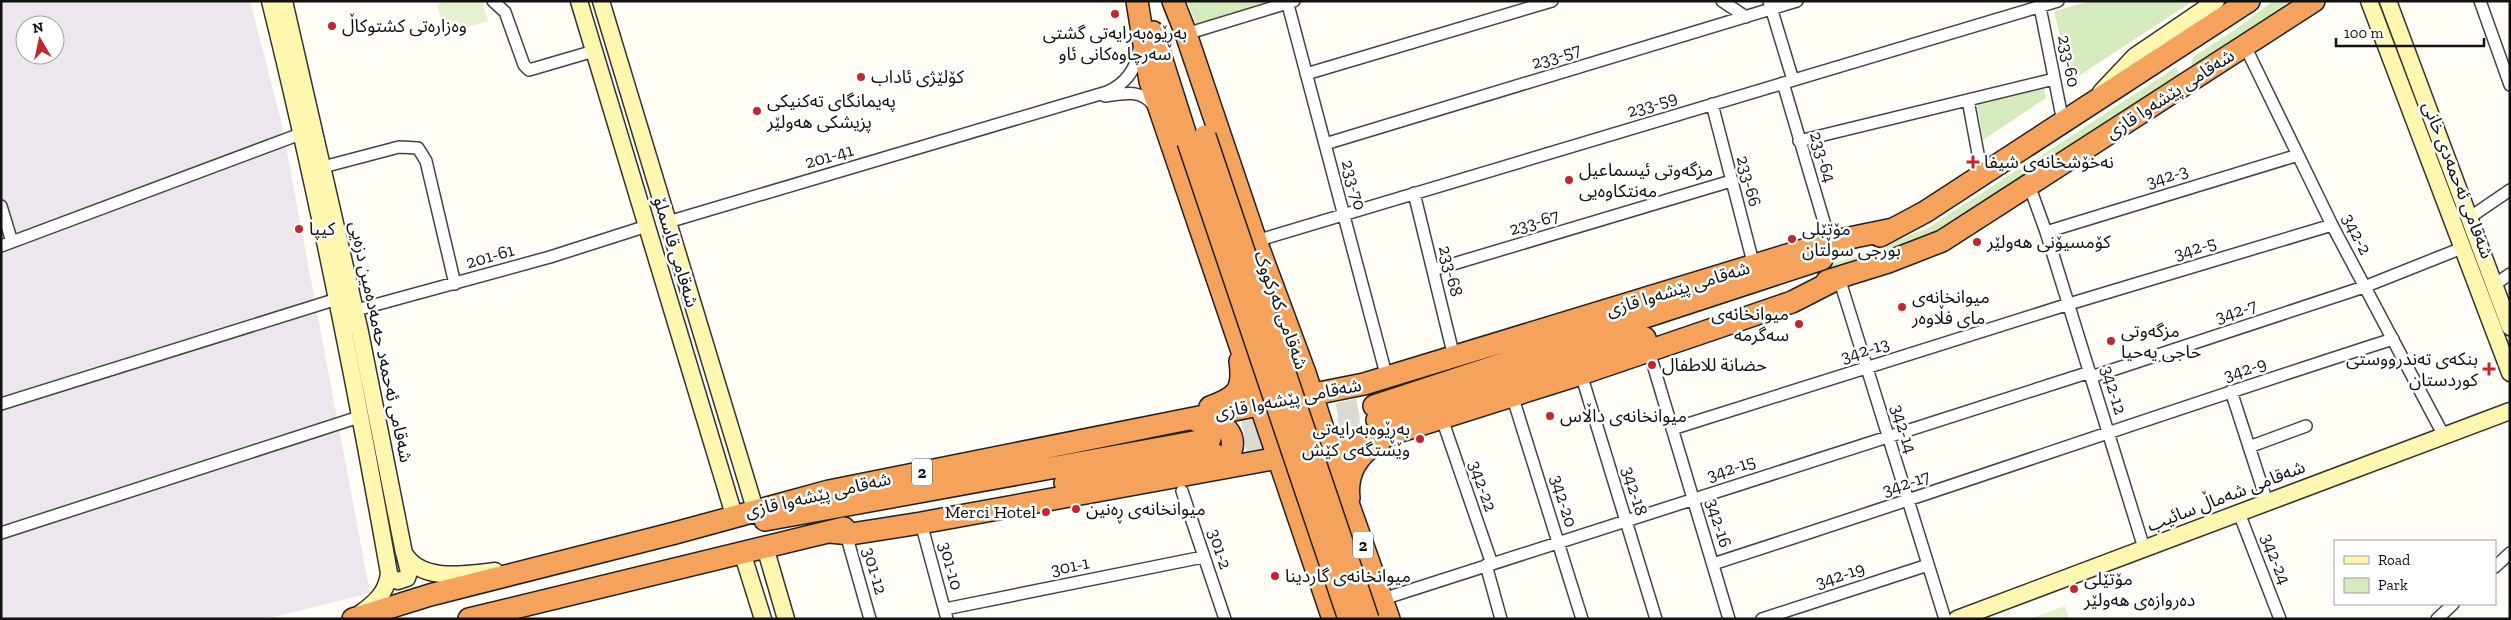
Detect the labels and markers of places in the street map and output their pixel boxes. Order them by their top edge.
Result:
marker: بەڕێوەبەرایەتی گشتی سەرچاوەکانی ئاو [1109,8,1121,20]
place label: وەزارەتی کشتوکاڵ [342,13,467,37]
marker: وەزارەتی کشتوکاڵ [326,20,338,32]
place label: بەڕێوەبەرایەتی گشتی سەرچاوەکانی ئاو [1043,22,1187,65]
place label: کۆلێژی ئاداب [871,66,965,88]
marker: کۆلێژی ئاداب [855,71,867,83]
place label: پەیمانگای تەکنیکی پزیشکی هەولێر [766,90,896,133]
marker: پەیمانگای تەکنیکی پزیشکی هەولێر [751,105,763,117]
place label: نەخۆشخانەی شیفا [1984,151,2114,173]
marker: نەخۆشخانەی شیفا [1966,155,1980,169]
place label: مزگەوتی ئیسماعیل مەنتکاوەیی [1579,159,1713,202]
marker: مزگەوتی ئیسماعیل مەنتکاوەیی [1563,174,1575,186]
place label: كيپا [309,218,336,240]
place label: مۆتێلی بورجی سوڵتان [1802,218,1901,261]
marker: كيپا [293,223,305,235]
place label: کۆمسیۆنی هەولێر [1986,231,2111,253]
marker: مۆتێلی بورجی سوڵتان [1786,233,1798,245]
marker: کۆمسیۆنی هەولێر [1971,236,1983,248]
place label: میوانخانەی مای فڵاوەر [1911,286,1990,329]
marker: میوانخانەی مای فڵاوەر [1896,301,1908,313]
place label: میوانخانەی سەگرمە [1711,303,1789,346]
marker: میوانخانەی سەگرمە [1793,318,1805,330]
place label: مزگەوتی حاجی یەحیا [2121,320,2201,363]
marker: مزگەوتی حاجی یەحیا [2105,335,2117,347]
place label: بنکەی تەندرووستی کوردستان [2346,348,2479,391]
place label: حضانة للاطفال [1662,354,1767,376]
marker: حضانة للاطفال [1646,359,1658,371]
marker: بنکەی تەندرووستی کوردستان [2482,362,2496,376]
place label: میوانخانەی داڵاس [1560,403,1687,427]
marker: میوانخانەی داڵاس [1544,410,1556,422]
place label: بەڕێوەبەرایەتی وێستگەی کێش [1302,418,1410,461]
marker: بەڕێوەبەرایەتی وێستگەی کێش [1414,433,1426,445]
place label: میوانخانەی ڕەنین [1086,498,1206,524]
place label: Merci Hotel [945,501,1036,523]
marker: میوانخانەی ڕەنین [1070,503,1082,515]
marker: Merci Hotel [1040,506,1052,518]
place label: میوانخانەی گاردینا [1285,565,1411,587]
place label: مۆتێلی دەروازەی هەولێر [2083,568,2195,611]
marker: میوانخانەی گاردینا [1269,570,1281,582]
marker: مۆتێلی دەروازەی هەولێر [2068,583,2080,595]

